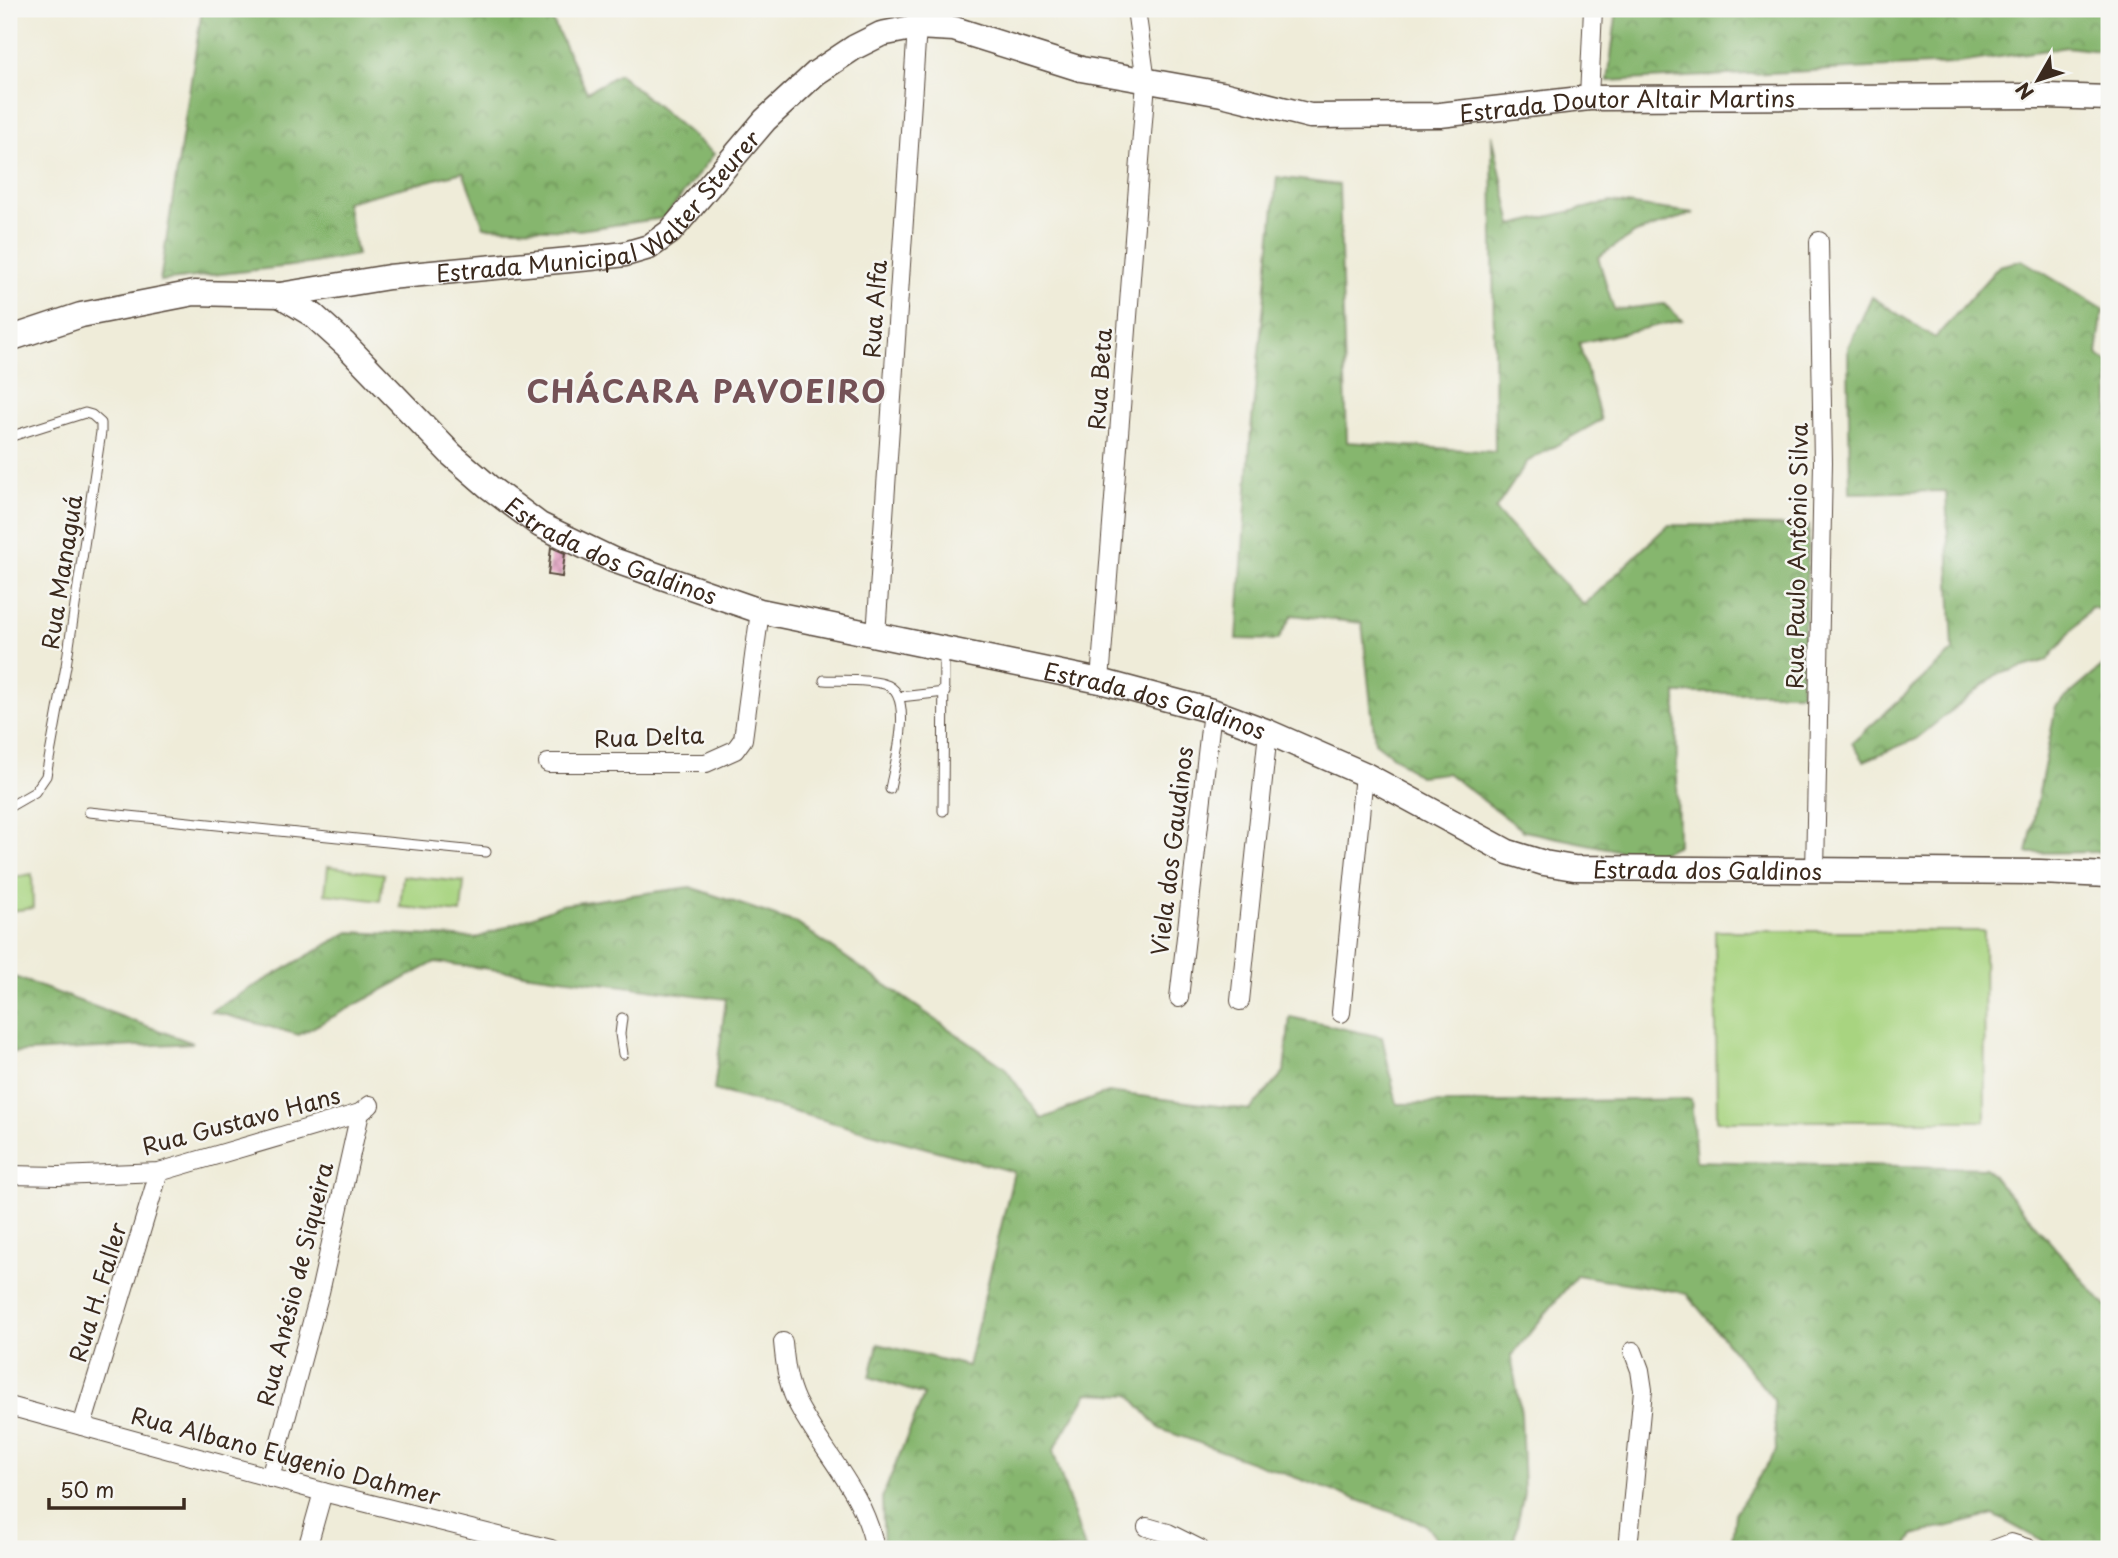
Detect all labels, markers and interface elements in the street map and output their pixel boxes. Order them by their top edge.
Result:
north arrow [2002,46,2072,116]
text: N [2008,77,2040,106]
street label: Estrada Doutor Altair Martins [1457,80,1795,130]
street label: Estrada Municipal Walter Steurer [434,121,768,290]
street label: Rua Alfa [853,258,895,359]
street label: Rua Beta [1078,326,1120,431]
district label: CHÁCARA PAVOEIRO [526,368,888,413]
street label: Rua Paulo Antônio Silva [1776,423,1816,689]
street label: Estrada dos Galdinos [498,488,722,612]
street label: Rua Managuá [32,491,91,652]
street label: Estrada dos Galdinos [1041,652,1271,747]
street label: Rua Delta [593,717,705,755]
street label: Viela dos Gaudinos [1141,744,1201,958]
street label: Estrada dos Galdinos [1593,851,1822,888]
street label: Rua Gustavo Hans [138,1077,344,1163]
street label: Rua Anésio de Siqueira [247,1158,341,1410]
street label: Rua H. Faller [59,1218,135,1366]
street label: Rua Albano Eugenio Dahmer [127,1397,445,1513]
scale bar [49,1467,184,1511]
text: 50 m [60,1473,114,1505]

